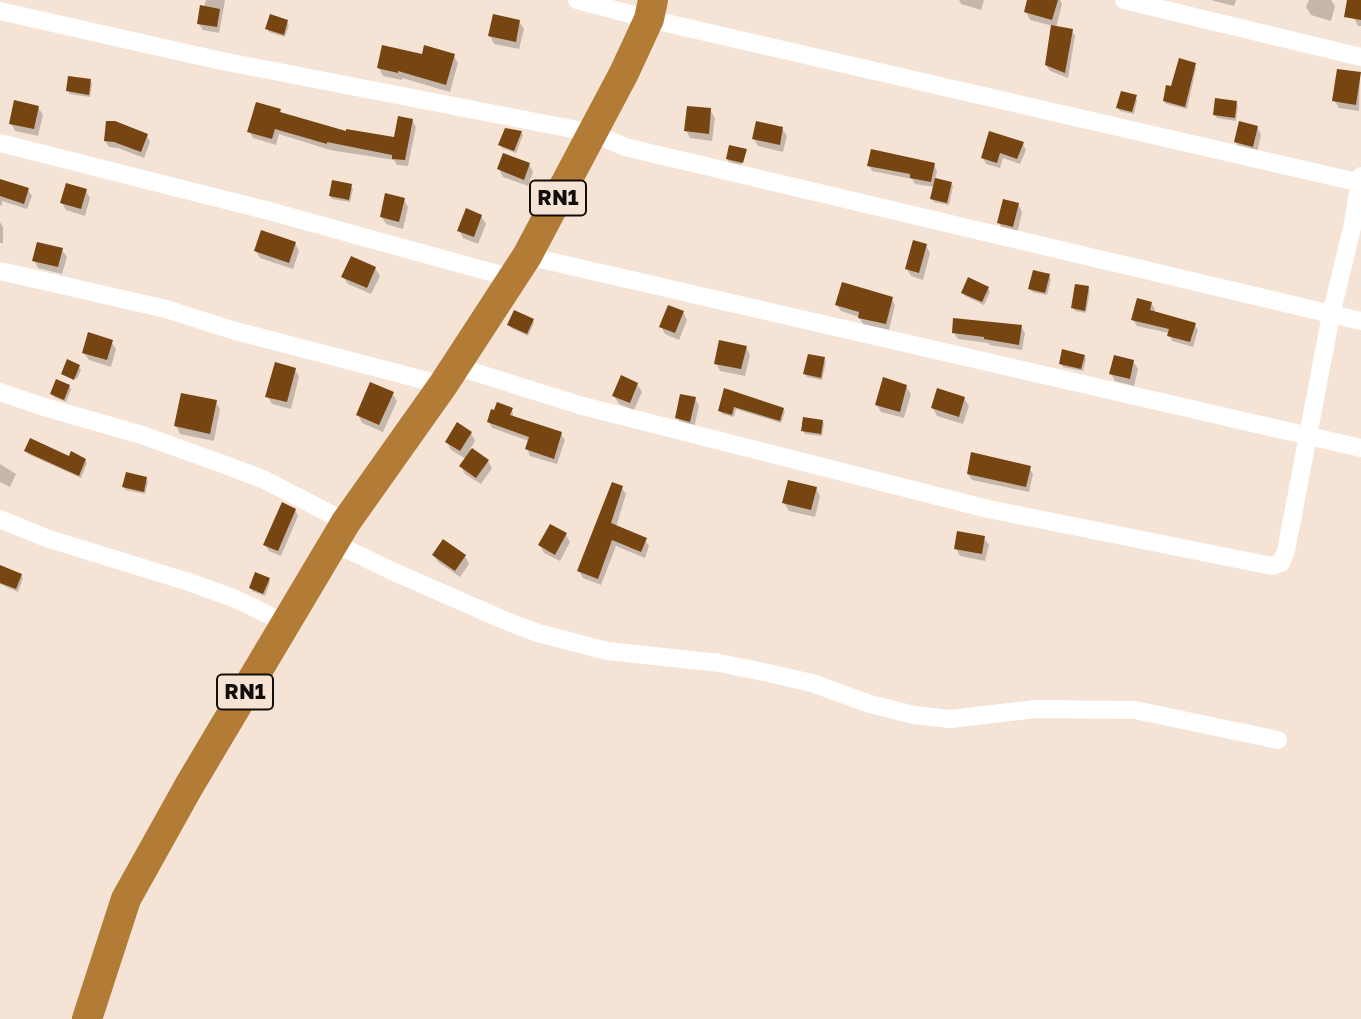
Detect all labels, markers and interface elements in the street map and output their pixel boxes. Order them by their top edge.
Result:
road number: RN1 [530,180,586,216]
road number: RN1 [217,674,273,710]

